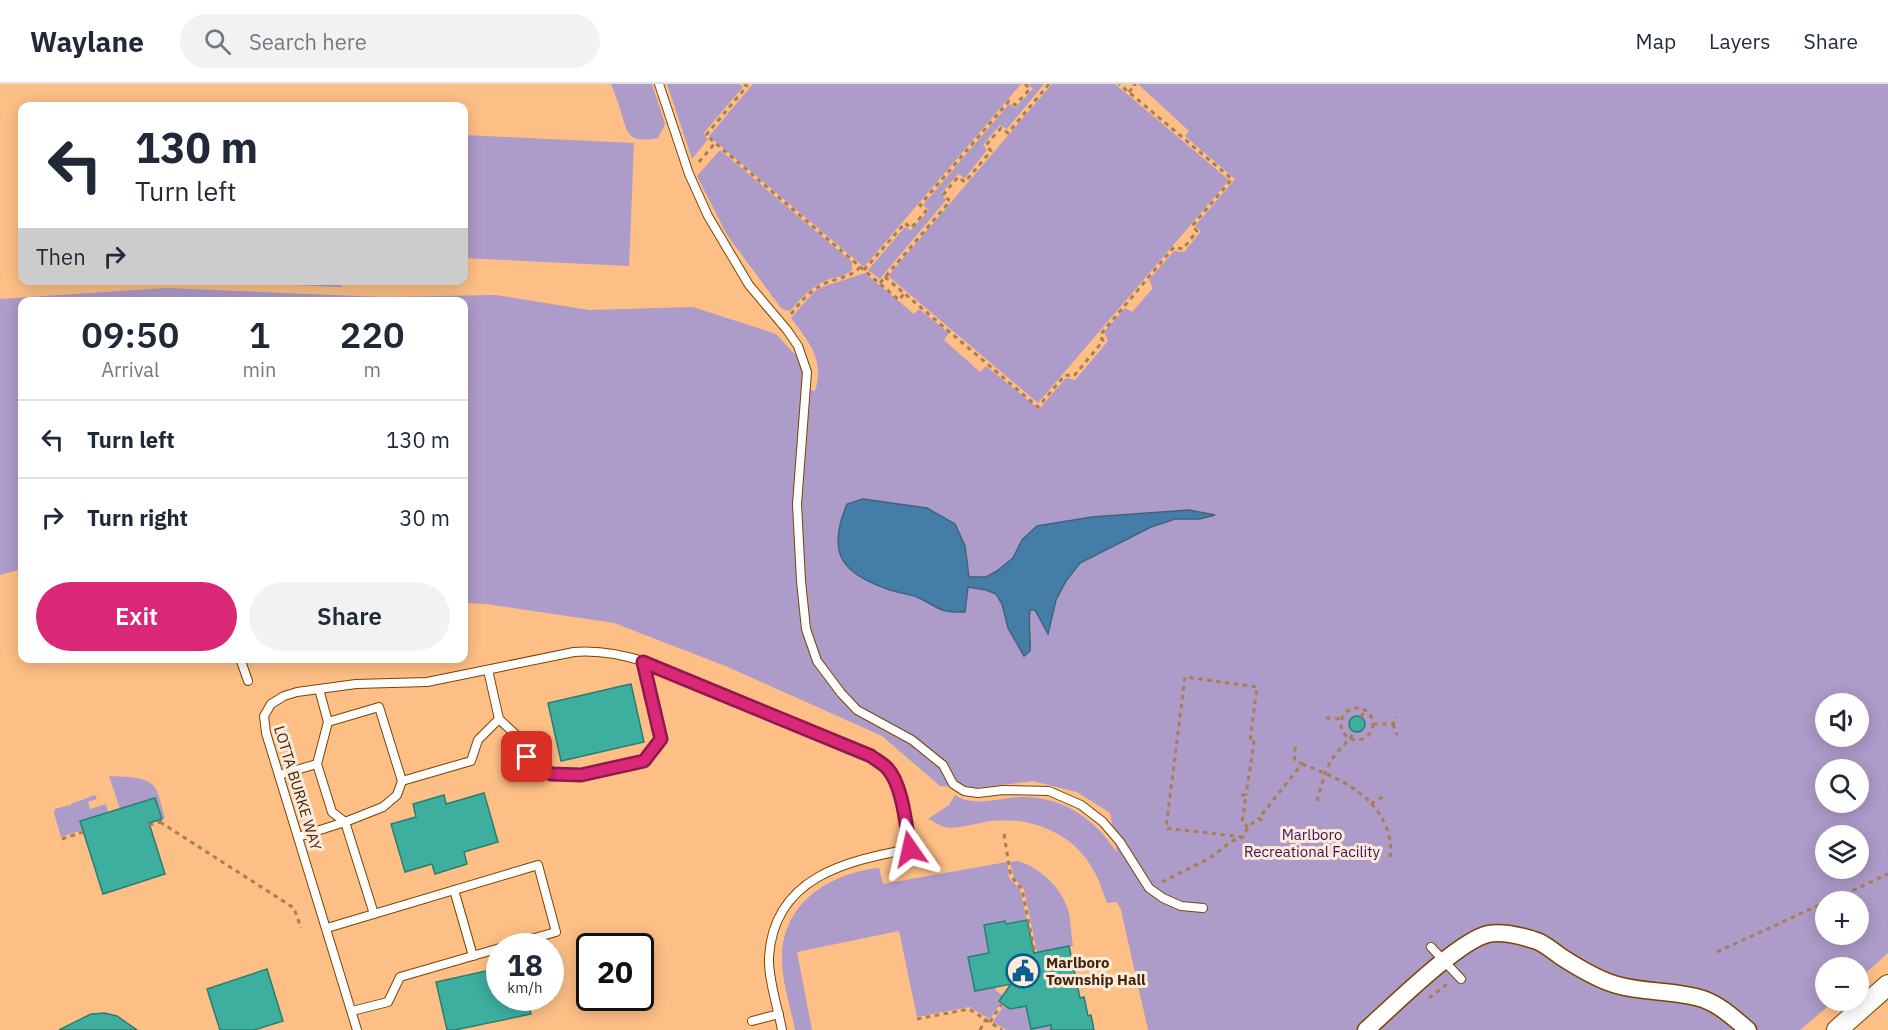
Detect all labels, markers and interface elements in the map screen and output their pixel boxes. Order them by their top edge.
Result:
search box [180,14,600,68]
text: Waylane [30,23,144,60]
icon: search [201,25,234,58]
text: Search here [249,27,367,56]
text: Map [1636,27,1676,55]
text: Layers [1709,27,1771,55]
text: Share [1804,27,1858,55]
text: 130 m [135,120,258,175]
icon: left [36,126,114,204]
text: Turn left [135,173,236,208]
icon: right [98,240,131,273]
text: Then [36,242,86,271]
text: 09:50 [81,311,179,358]
text: 1 [249,311,270,358]
text: 220 [340,311,405,358]
text: Arrival [101,356,159,383]
text: min [243,356,276,383]
text: m [363,356,381,383]
icon: left [36,423,69,456]
text: Turn left [87,425,175,454]
text: 130 m [386,425,450,454]
icon: right [36,501,69,534]
text: Turn right [87,503,188,532]
text: 30 m [399,503,450,532]
button: Exit [36,582,237,651]
button: Share [249,582,450,651]
map controls [1815,693,1869,1011]
button: sound [1815,693,1869,747]
street label: LOTTA BURKE WAY [270,723,326,853]
pin [501,731,552,782]
icon: arrive [510,740,543,773]
button: search [1815,759,1869,813]
position arrow [878,817,942,881]
park label: Marlboro Recreational Facility [1244,825,1381,861]
button: layers [1815,825,1869,879]
button: + [1815,891,1869,945]
speed limit sign: 20 [576,933,654,1011]
text: 18 [507,945,543,984]
public building icon: Marlboro Township Hall [1005,953,1041,989]
place label: Marlboro Township Hall [1046,953,1146,989]
button: − [1815,957,1869,1011]
text: km/h [507,978,543,997]

